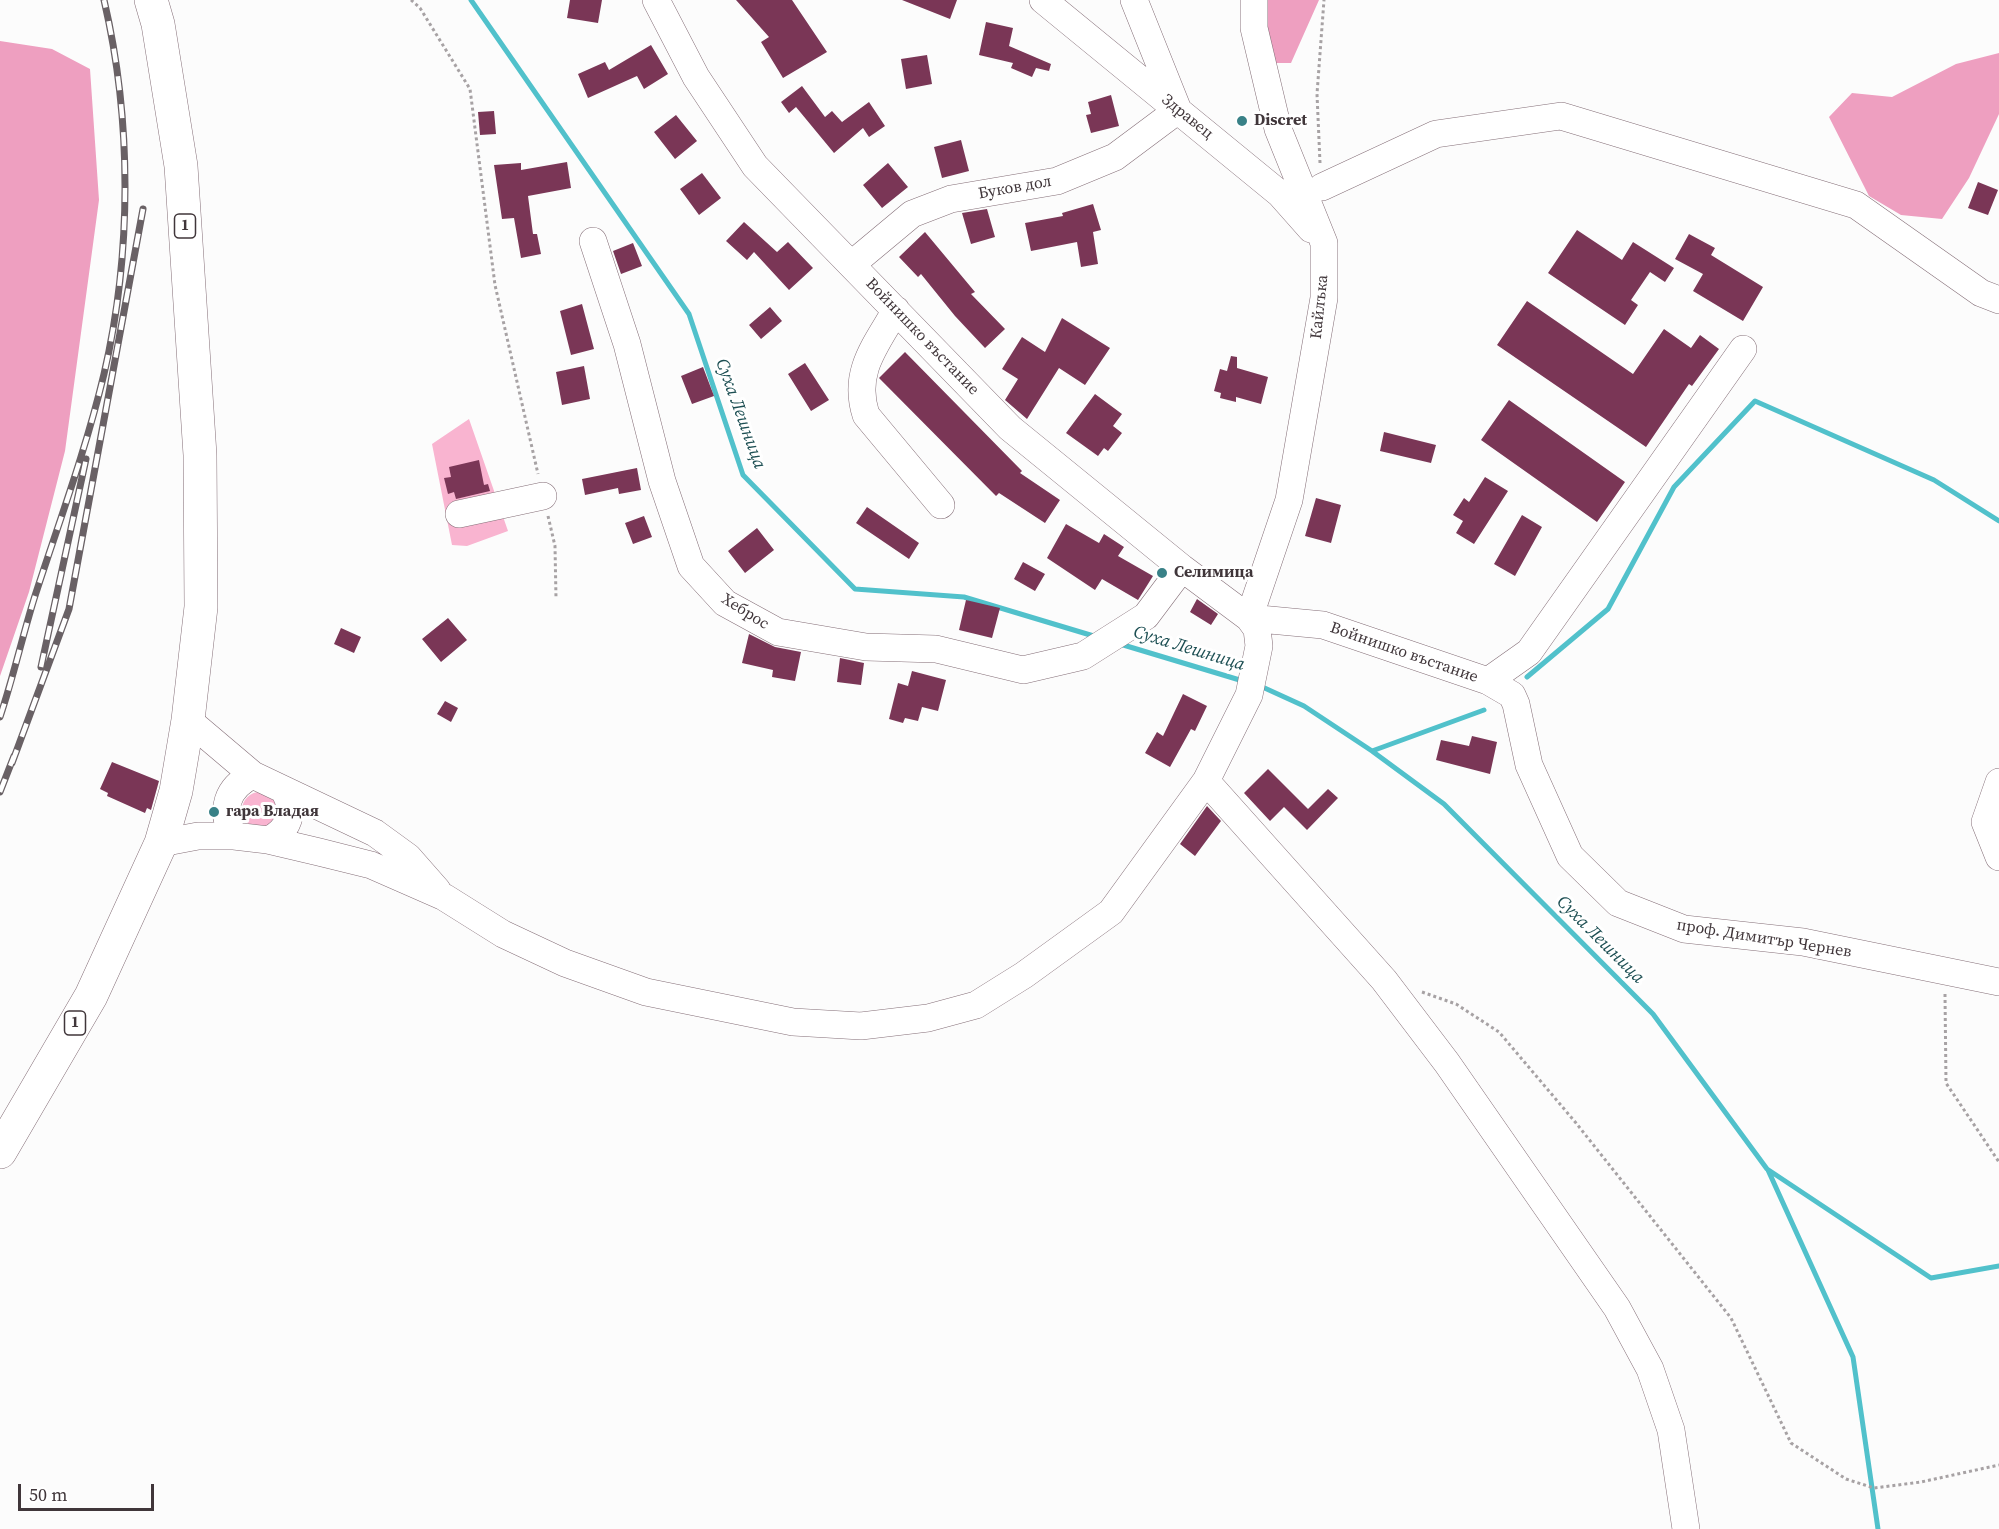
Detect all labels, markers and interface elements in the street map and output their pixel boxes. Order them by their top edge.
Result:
street label: Здравец [1157,90,1217,144]
place label: Discret [1254,111,1307,131]
marker: Discret [1235,114,1249,128]
street label: Буков дол [977,172,1053,204]
road number: 1 [174,214,195,238]
street label: Войнишко въстание [861,274,983,400]
street label: Кайлъка [1307,274,1333,340]
water label: Суха Лешница [710,356,770,472]
place label: Селимица [1174,563,1253,583]
marker: Селимица [1155,566,1169,580]
street label: Хеброс [718,590,772,634]
street label: Войнишко въстание [1327,619,1481,687]
water label: Суха Лешница [1131,622,1247,676]
place label: гара Владая [226,802,319,822]
marker: гара Владая [207,805,221,819]
water label: Суха Лешница [1552,892,1648,988]
street label: проф. Димитър Чернев [1675,916,1853,962]
road number: 1 [64,1011,86,1035]
scale bar [21,1472,158,1510]
text: 50 m [29,1482,67,1507]

